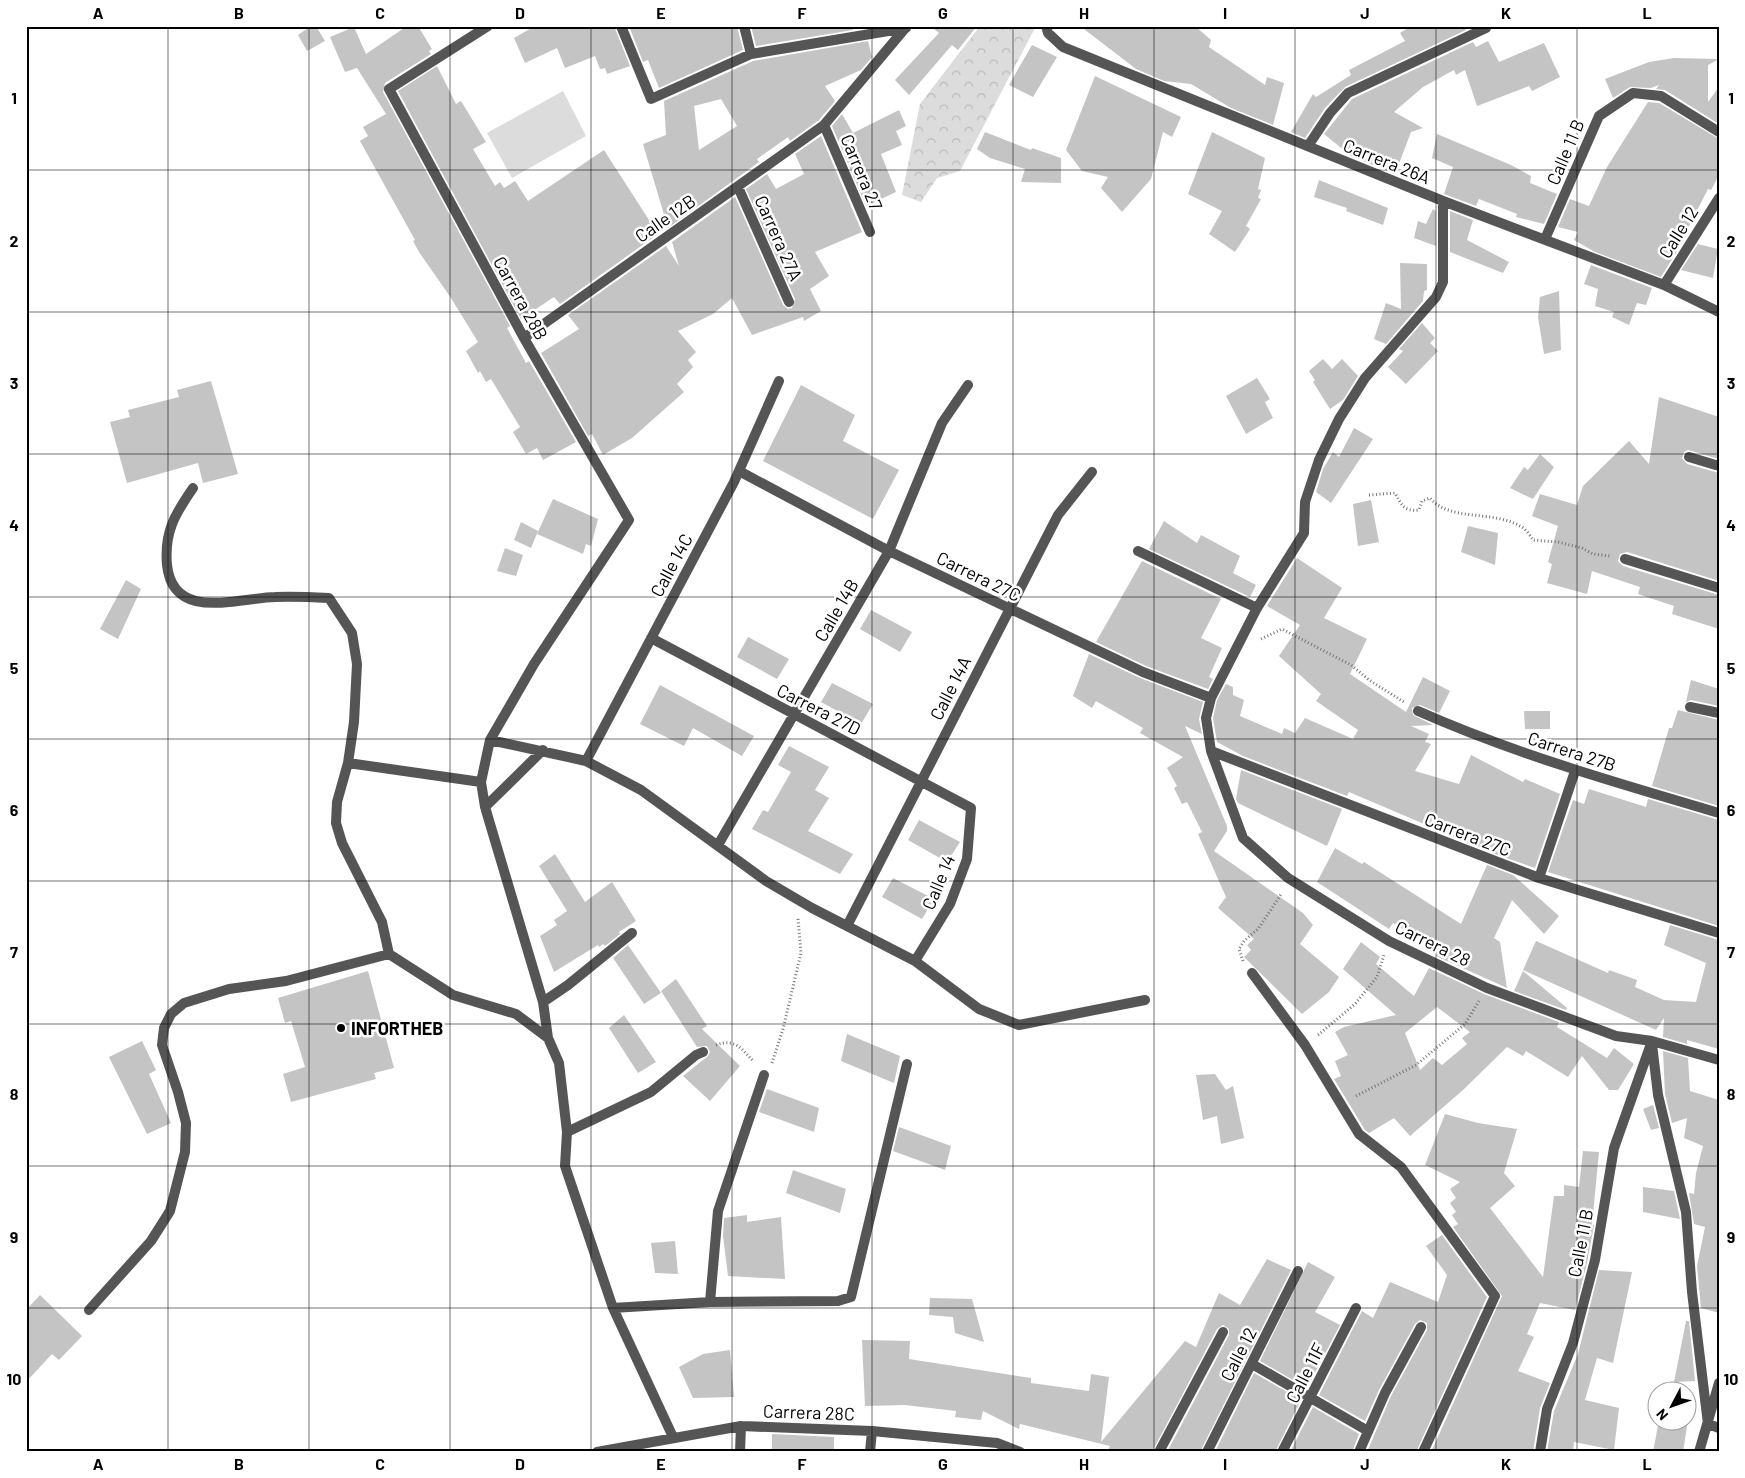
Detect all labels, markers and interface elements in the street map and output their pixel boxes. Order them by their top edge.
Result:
text: A [93,3,104,22]
text: B [234,3,244,22]
text: C [375,3,385,22]
text: D [515,3,525,22]
text: E [656,3,666,22]
text: F [798,3,807,22]
text: G [938,3,948,22]
text: H [1079,3,1089,22]
text: I [1223,3,1227,22]
text: J [1360,3,1370,22]
text: K [1501,3,1511,22]
text: L [1642,3,1652,22]
text: 1 [11,88,17,107]
text: 1 [1728,88,1734,107]
street label: Calle 11 B [1541,116,1589,188]
street label: Carrera 27 [836,131,888,214]
street label: Carrera 26A [1340,134,1434,188]
street label: Calle 12B [631,189,699,247]
street label: Carrera 27A [750,192,808,284]
street label: Calle 12 [1653,202,1703,262]
text: 2 [10,231,19,250]
text: 2 [1727,231,1736,250]
street label: Carrera 28B [489,252,553,344]
text: 3 [10,373,18,392]
text: 3 [1727,373,1735,392]
text: 4 [9,515,19,534]
text: 4 [1726,515,1736,534]
street label: Calle 14C [645,530,697,600]
street label: Carrera 27C [933,546,1025,606]
street label: Calle 14B [809,575,863,645]
street label: Calle 14A [925,652,975,724]
text: 5 [10,658,19,677]
text: 5 [1727,658,1736,677]
street label: Carrera 27D [773,678,865,740]
street label: Carrera 27B [1525,726,1619,776]
text: 6 [10,800,19,819]
text: 6 [1727,800,1736,819]
street label: Carrera 27C [1422,807,1514,861]
street label: Calle 14 [917,851,959,913]
street label: Carrera 28 [1392,915,1474,971]
text: 7 [10,942,18,961]
text: 7 [1727,942,1735,961]
place label: INFORTHEB [351,1017,443,1039]
marker: INFORTHEB [335,1022,347,1034]
text: 8 [10,1084,19,1103]
text: 8 [1727,1084,1736,1103]
street label: Calle 11 B [1563,1207,1597,1279]
text: 9 [10,1227,18,1246]
text: 9 [1727,1227,1735,1246]
street label: Calle 12 [1215,1323,1261,1385]
street label: Calle 11F [1281,1339,1329,1407]
text: 10 [7,1369,21,1388]
text: 10 [1724,1369,1738,1388]
north arrow [1648,1380,1698,1430]
street label: Carrera 28C [763,1399,855,1425]
text: N [1652,1406,1671,1424]
text: A [93,1454,104,1473]
text: B [234,1454,244,1473]
text: C [375,1454,385,1473]
text: D [515,1454,525,1473]
text: E [656,1454,666,1473]
text: F [798,1454,807,1473]
text: G [938,1454,948,1473]
text: H [1079,1454,1089,1473]
text: I [1223,1454,1227,1473]
text: J [1360,1454,1370,1473]
text: K [1501,1454,1511,1473]
text: L [1642,1454,1652,1473]

